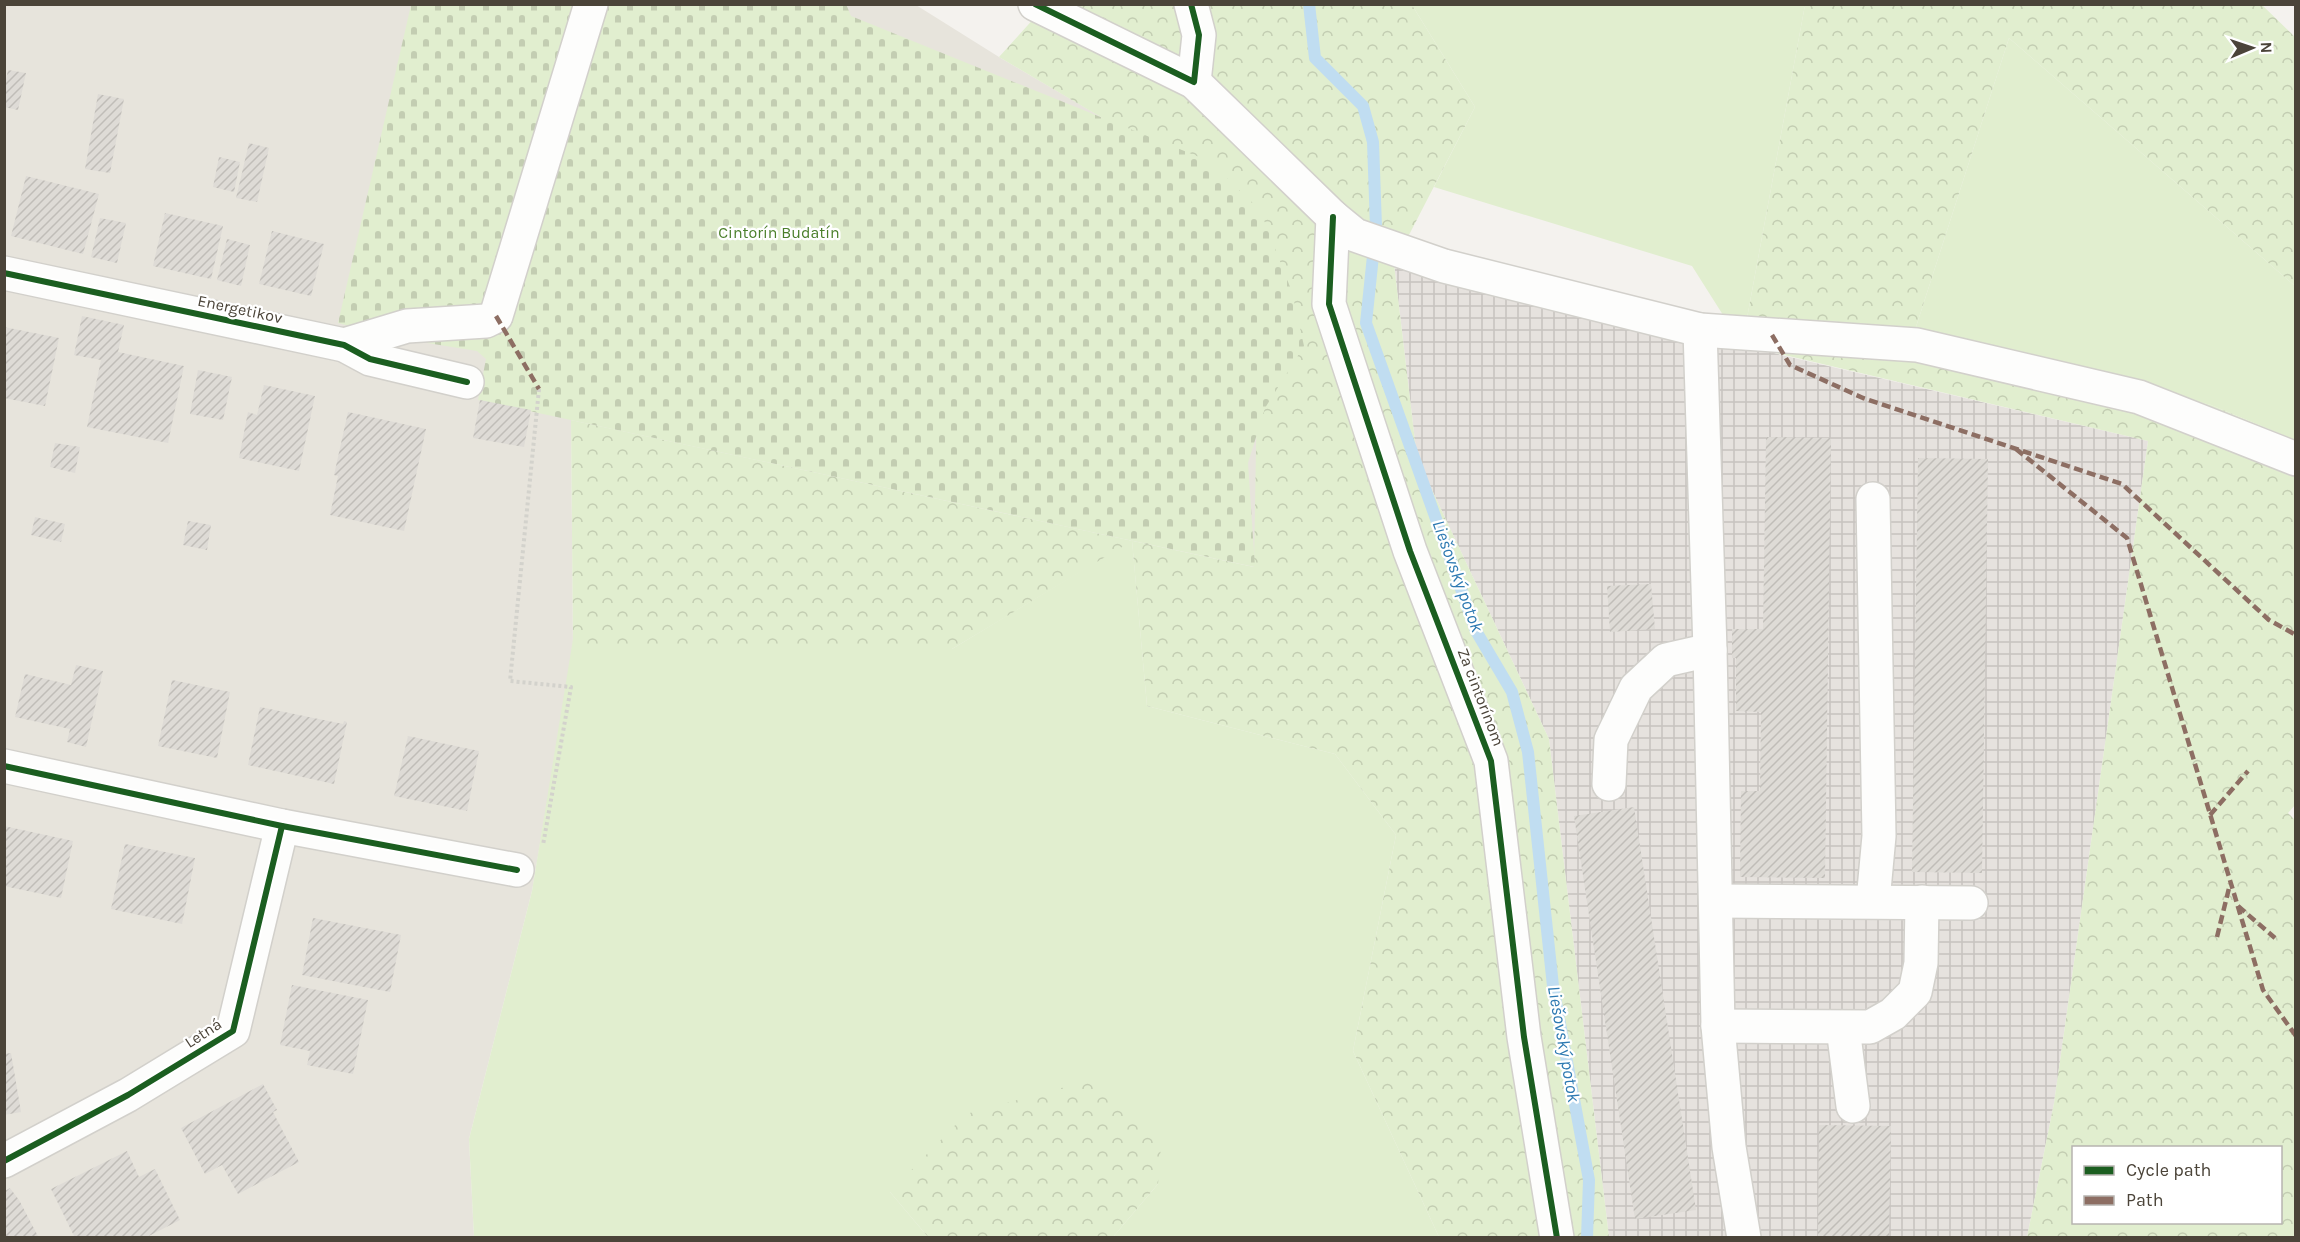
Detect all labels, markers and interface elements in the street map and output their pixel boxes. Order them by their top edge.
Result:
north arrow [2222,18,2282,78]
text: N [2257,41,2276,54]
park label: Cintorín Budatín [718,223,840,242]
street label: Energetikov [196,291,284,327]
water label: Liešovský potok [1428,517,1489,636]
street label: Za cintorínom [1454,645,1508,749]
water label: Liešovský potok [1543,984,1585,1105]
street label: Letná [181,1014,225,1052]
legend [2072,1146,2282,1224]
text: Cycle path [2126,1159,2211,1181]
text: Path [2126,1189,2164,1211]

